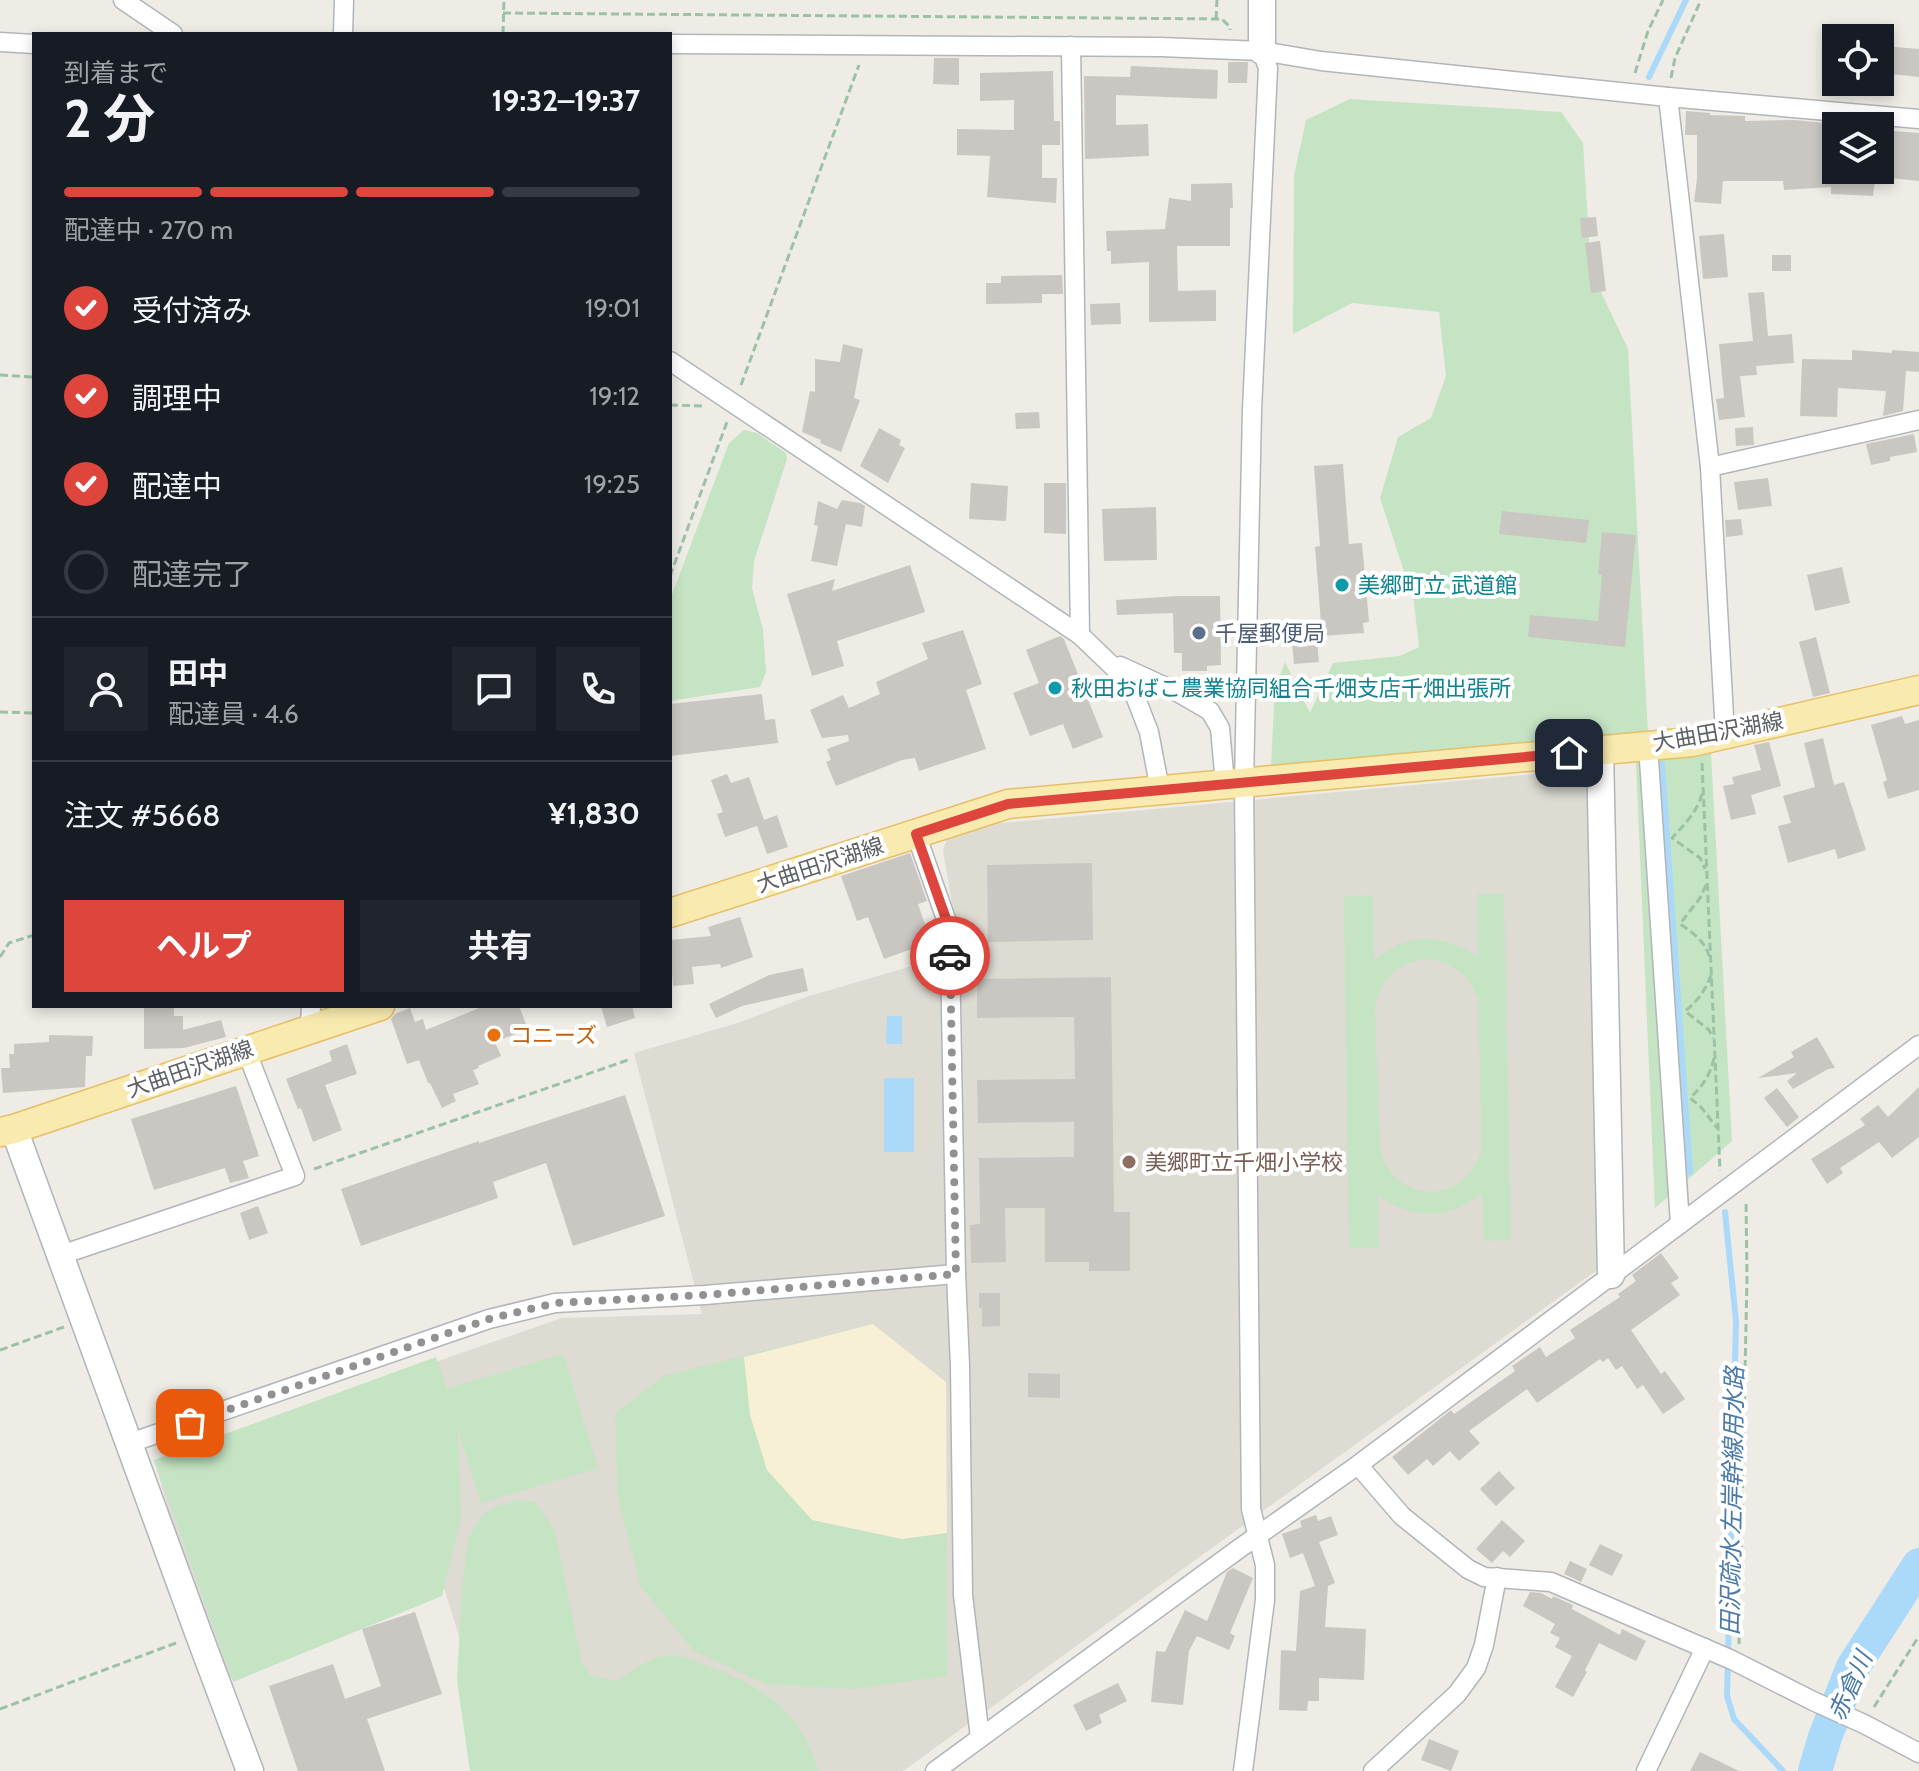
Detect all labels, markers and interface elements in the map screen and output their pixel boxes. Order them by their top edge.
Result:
map controls [1822,24,1894,184]
button: locate [1822,24,1894,96]
text: 到着まで [64,57,168,89]
text: 19:32–19:37 [491,82,640,119]
text: 2 分 [64,87,155,150]
button: layers [1822,112,1894,184]
text: 配達中 · 270 m [64,214,233,246]
icon: check [64,286,108,330]
text: 受付済み [132,292,252,329]
text: 19:01 [585,292,640,324]
icon: check [64,374,108,418]
text: 調理中 [132,380,222,417]
text: 19:12 [589,380,640,412]
icon: check [64,462,108,506]
text: 配達中 [132,468,222,505]
text: 19:25 [584,468,640,500]
text: 配達完了 [132,556,252,593]
place label: 美郷町立 武道館 [1358,572,1517,599]
marker: 美郷町立 武道館 [1333,576,1351,594]
place label: 千屋郵便局 [1215,620,1325,647]
marker: 千屋郵便局 [1190,624,1208,642]
button: person [64,647,148,731]
button: chat [452,647,536,731]
button: phone [556,647,640,731]
text: 田中 [168,655,228,692]
place label: 秋田おばこ農業協同組合千畑支店千畑出張所 [1071,675,1511,702]
marker: 秋田おばこ農業協同組合千畑支店千畑出張所 [1046,679,1064,697]
text: 配達員 · 4.6 [168,698,299,730]
street label: 大曲田沢湖線 [1651,707,1785,757]
pin [1535,719,1603,787]
icon: home [1547,731,1591,775]
text: ¥1,830 [548,795,640,832]
text: 注文 #5668 [64,797,220,834]
street label: 大曲田沢湖線 [753,832,887,898]
button: ヘルプ [64,900,344,992]
button: 共有 [360,900,640,992]
courier [910,916,990,996]
icon: car [928,934,972,978]
place label: コニーズ [510,1022,597,1049]
marker: コニーズ [485,1026,503,1044]
street label: 大曲田沢湖線 [123,1035,257,1103]
place label: 美郷町立千畑小学校 [1145,1149,1343,1176]
marker: 美郷町立千畑小学校 [1120,1153,1138,1171]
water label: 田沢疏水 左岸幹線用水路 [1715,1364,1749,1636]
pin [156,1389,224,1457]
icon: bag [168,1401,212,1445]
water label: 赤倉川 [1822,1644,1879,1725]

